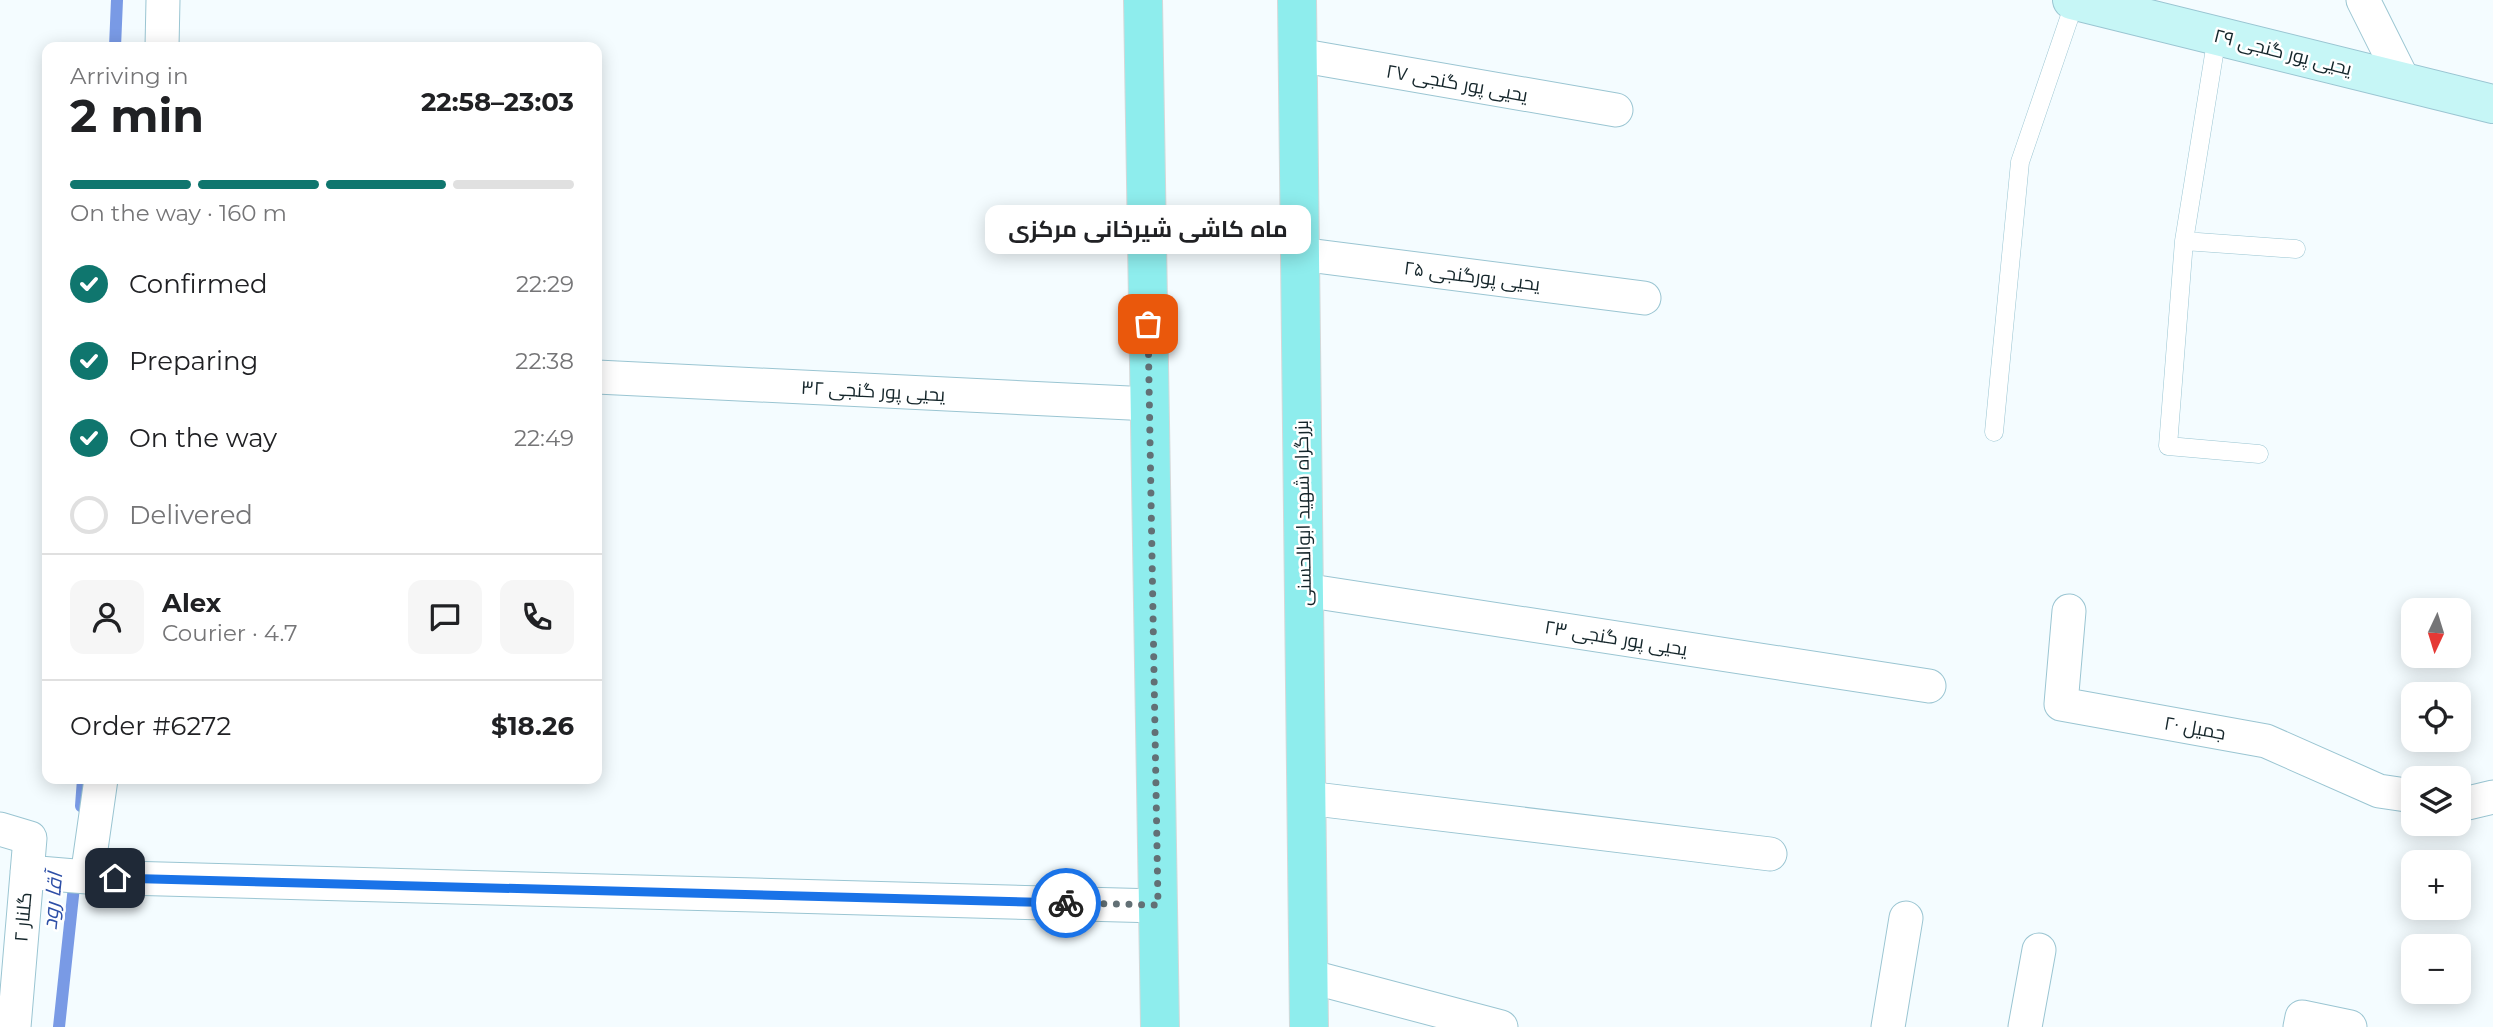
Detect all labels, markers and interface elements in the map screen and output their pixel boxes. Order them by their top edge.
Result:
street label: یحیی پور گنجی ۲۹ [2211,24,2354,81]
street label: یحیی پور گنجی ۲۷ [1384,59,1530,108]
text: Arriving in [70,62,189,90]
text: 22:58–23:03 [421,86,574,118]
text: 2 min [70,87,204,144]
text: On the way · 160 m [70,199,287,227]
callout: ماه کاشی شیرخانی مرکزی [985,205,1311,254]
text: ماه کاشی شیرخانی مرکزی [1008,215,1288,243]
street label: یحیی پورگنجی ۲۵ [1402,256,1541,297]
icon: check [70,265,108,303]
text: Confirmed [129,268,268,300]
text: 22:29 [516,270,574,298]
pin [1118,294,1178,354]
icon: bag [1129,305,1167,343]
icon: check [70,342,108,380]
text: Preparing [129,345,258,377]
text: 22:38 [515,347,574,375]
street label: یحیی پور گنجی ۳۲ [800,376,946,407]
icon: check [70,419,108,457]
street label: بزرگراه شهید ابوالحسنی [1290,420,1316,606]
text: On the way [129,422,277,454]
text: 22:49 [514,424,574,452]
text: Delivered [129,499,253,531]
button: person [70,580,144,654]
button: chat [408,580,482,654]
button: phone [500,580,574,654]
text: Alex [162,587,221,619]
north arrow [2401,598,2471,668]
map controls [2401,598,2471,1004]
street label: یحیی پور گنجی ۲۳ [1543,615,1689,662]
text: Courier · 4.7 [162,619,298,647]
button: locate [2401,682,2471,752]
text: Order #6272 [70,710,231,742]
text: $18.26 [491,710,574,742]
street label: جمیل ۲۰ [2162,711,2228,745]
button: layers [2401,766,2471,836]
pin [85,848,145,908]
button: + [2401,850,2471,920]
icon: home [96,859,134,897]
water label: آقا رود [37,867,68,931]
courier [1031,868,1101,938]
icon: bike [1047,884,1085,922]
street label: گلنار ۲ [9,891,37,943]
button: − [2401,934,2471,1004]

